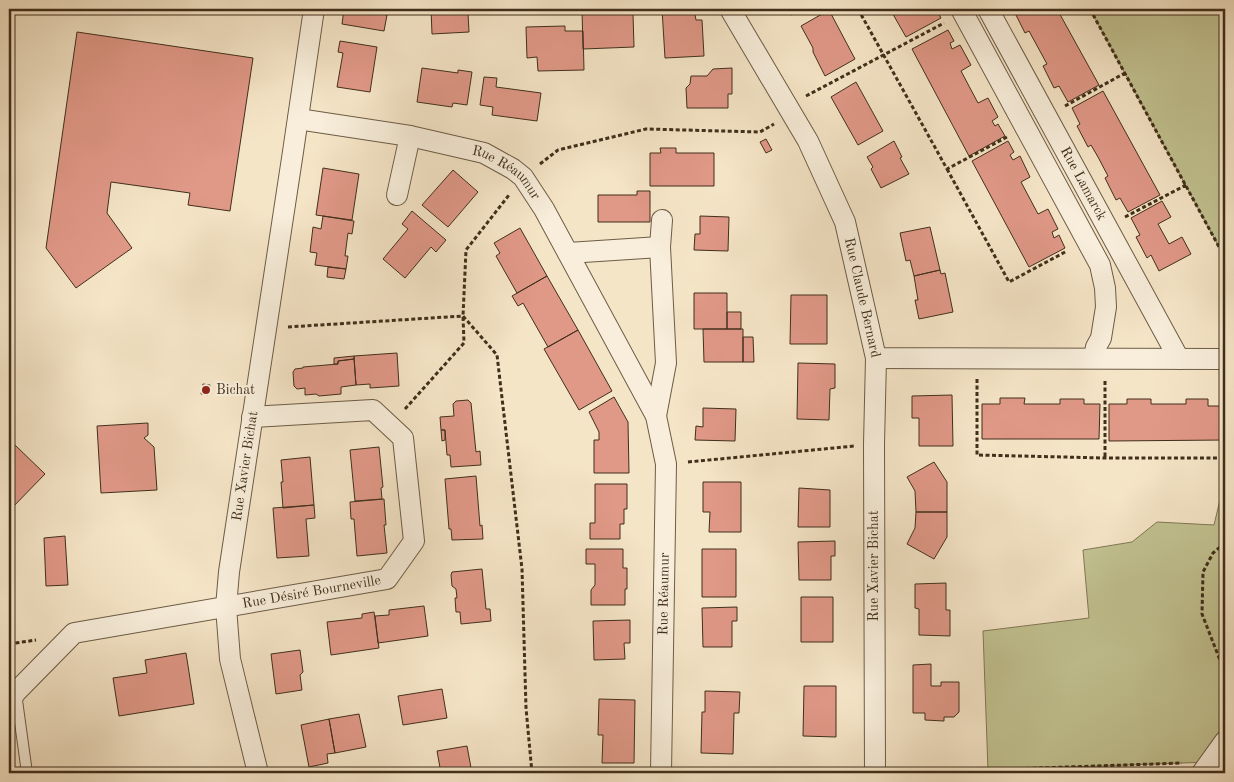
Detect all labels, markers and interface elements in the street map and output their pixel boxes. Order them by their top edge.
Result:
street label: Rue Réaumur [471,144,543,202]
street label: Rue Lamarck [1058,145,1109,223]
street label: Rue Claude Bernard [842,236,883,359]
place label: Bichat [216,383,255,397]
marker: Bichat [200,384,212,396]
street label: Rue Xavier Bichat [230,410,260,522]
street label: Rue Xavier Bichat [867,510,881,622]
street label: Rue Réaumur [656,552,672,636]
street label: Rue Désiré Bourneville [241,573,382,611]

